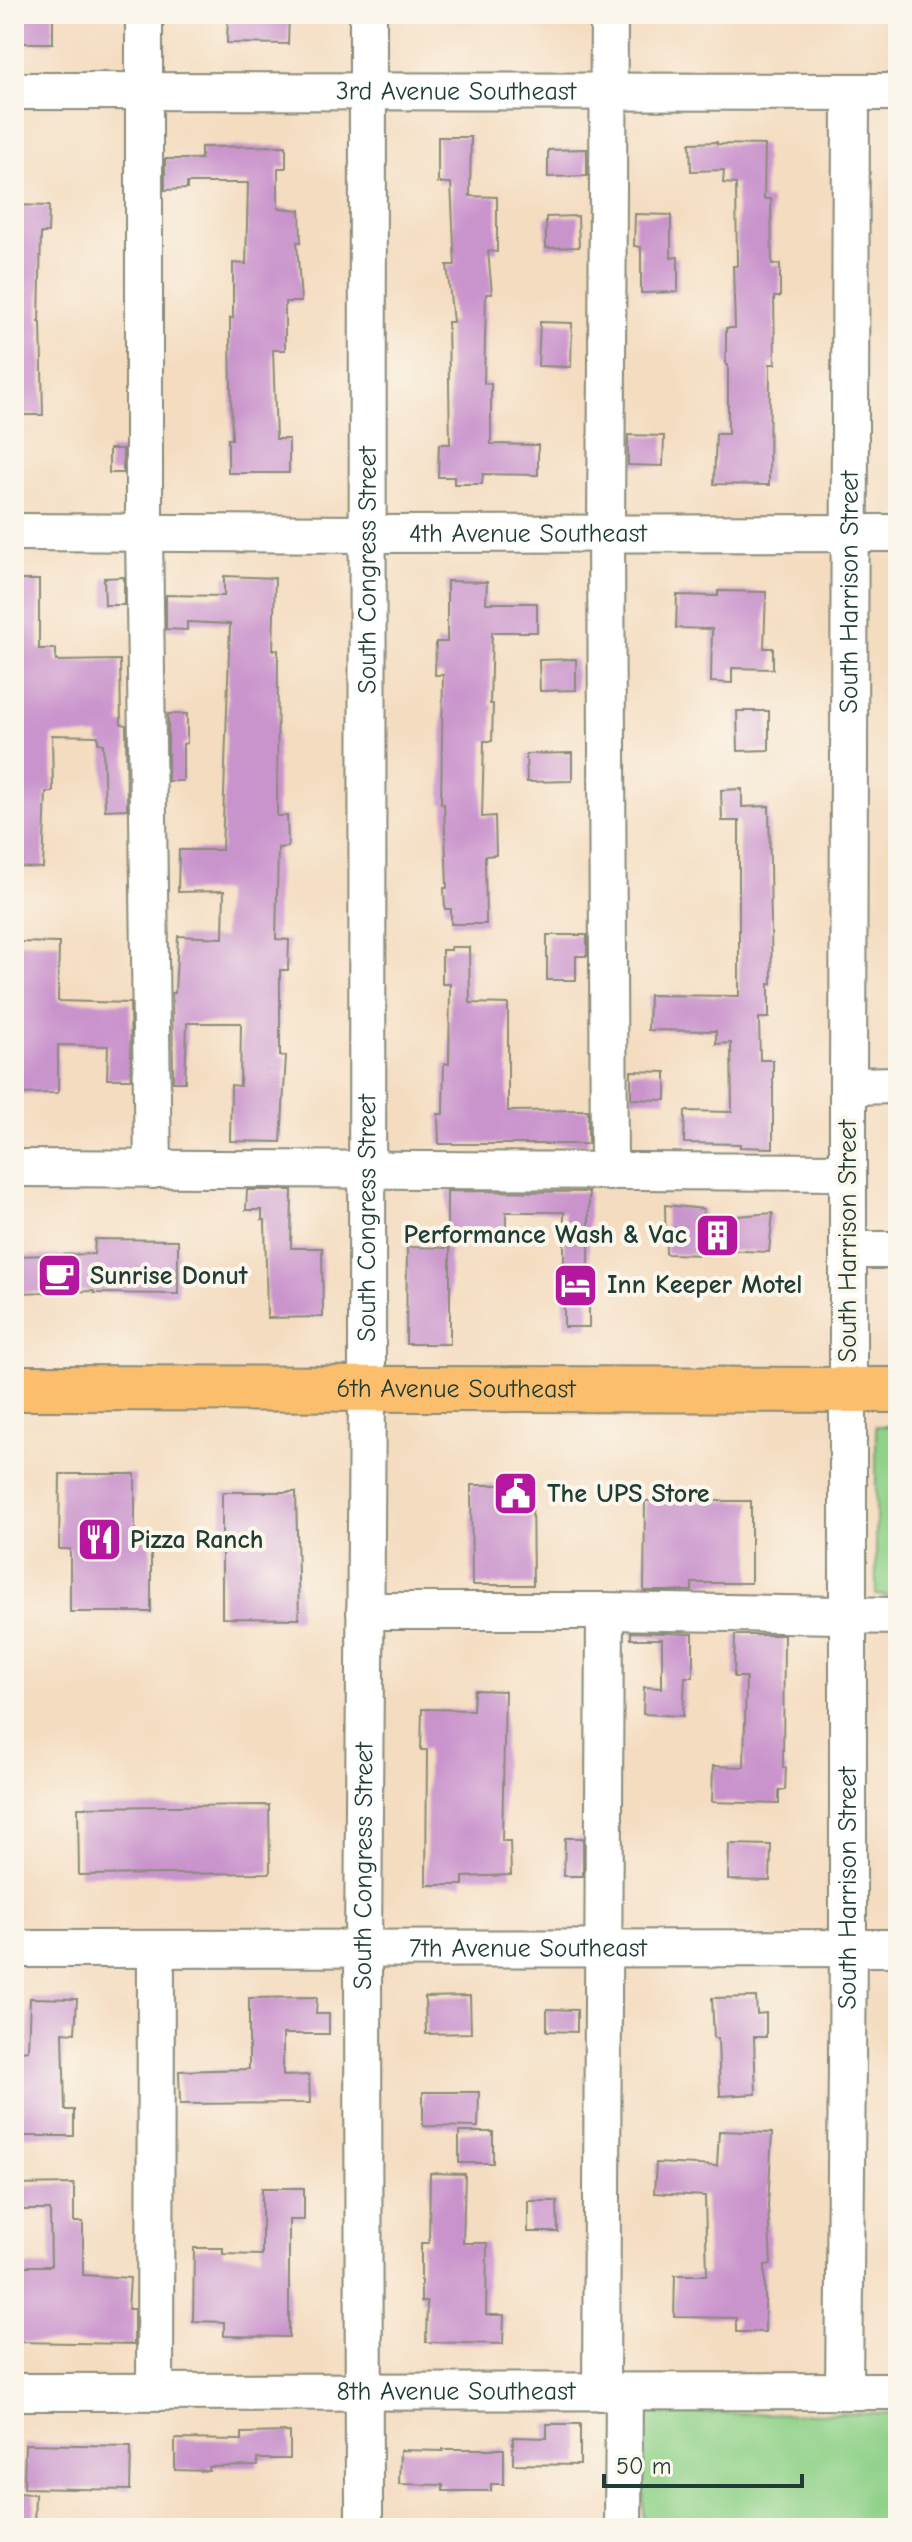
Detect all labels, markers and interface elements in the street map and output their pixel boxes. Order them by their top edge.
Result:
street label: 3rd Avenue Southeast [336,76,578,107]
street label: South Congress Street [353,445,383,694]
street label: South Harrison Street [834,469,865,714]
street label: 4th Avenue Southeast [409,518,649,549]
street label: South Congress Street [352,1093,382,1342]
street label: South Harrison Street [833,1118,863,1362]
building icon: Performance Wash & Vac [694,1211,742,1259]
place label: Performance Wash & Vac [403,1220,687,1250]
cafe icon: Sunrise Donut [35,1252,83,1300]
place label: Sunrise Donut [90,1261,248,1291]
hotel icon: Inn Keeper Motel [552,1261,600,1309]
place label: Inn Keeper Motel [607,1270,802,1300]
street label: 6th Avenue Southeast [336,1374,577,1404]
public building icon: The UPS Store [492,1470,540,1518]
place label: The UPS Store [547,1479,710,1509]
restaurant icon: Pizza Ranch [75,1516,123,1564]
place label: Pizza Ranch [130,1525,263,1555]
street label: South Congress Street [348,1740,379,1990]
street label: South Harrison Street [832,1765,863,2010]
street label: 7th Avenue Southeast [409,1933,648,1964]
street label: 8th Avenue Southeast [337,2376,577,2407]
scale bar [604,2438,802,2488]
text: 50 m [616,2452,672,2480]

